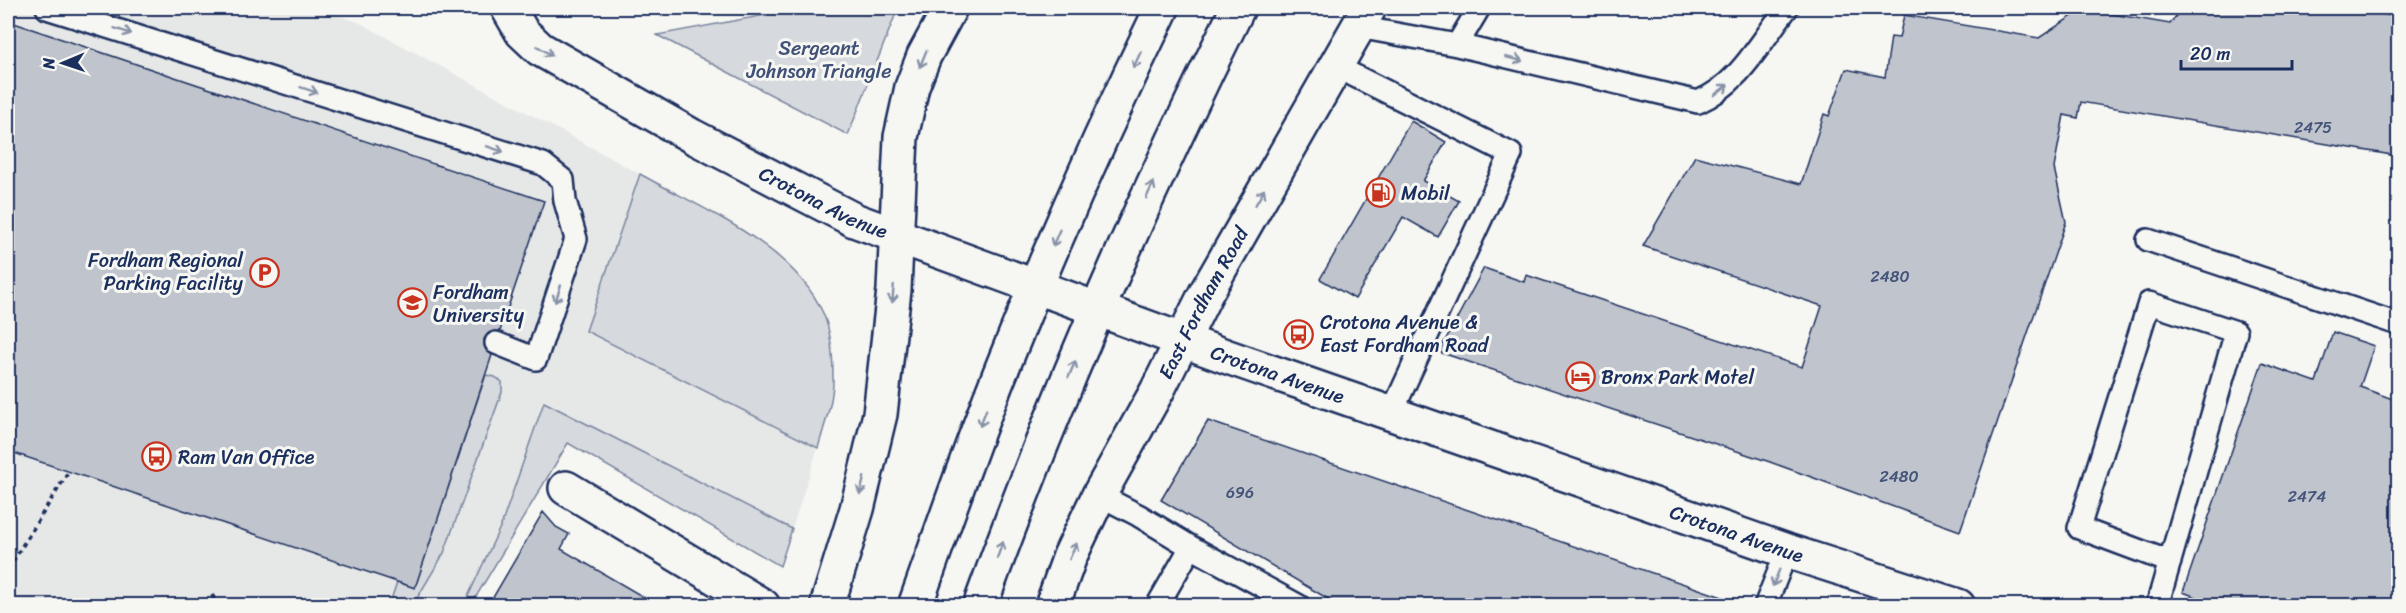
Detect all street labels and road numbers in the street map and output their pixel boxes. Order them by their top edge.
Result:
street label: Crotona Avenue [753,156,893,249]
street label: East Fordham Road [1148,219,1259,385]
street label: Crotona Avenue [1206,335,1350,414]
street label: Crotona Avenue [1665,494,1809,573]

